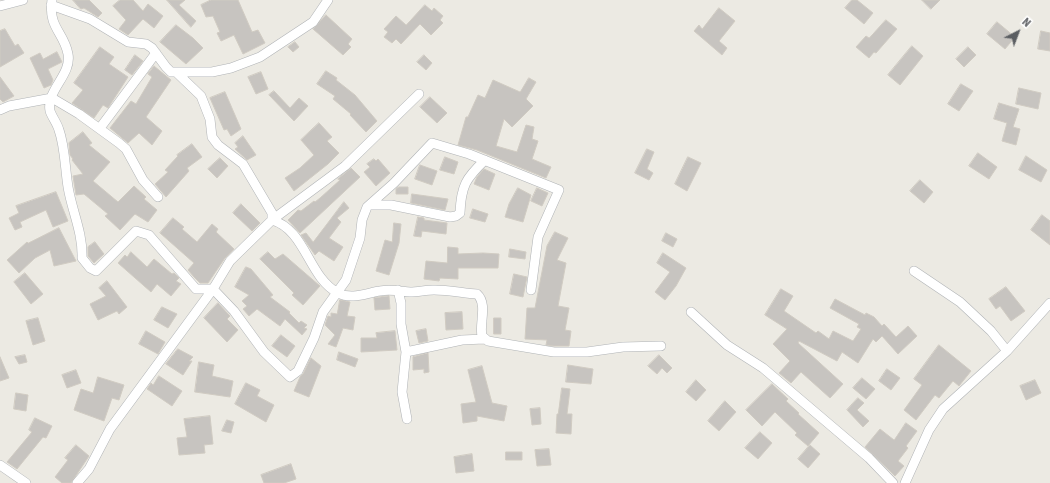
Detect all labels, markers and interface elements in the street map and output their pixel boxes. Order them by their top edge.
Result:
north arrow [998,12,1038,52]
text: N [1019,15,1034,31]

